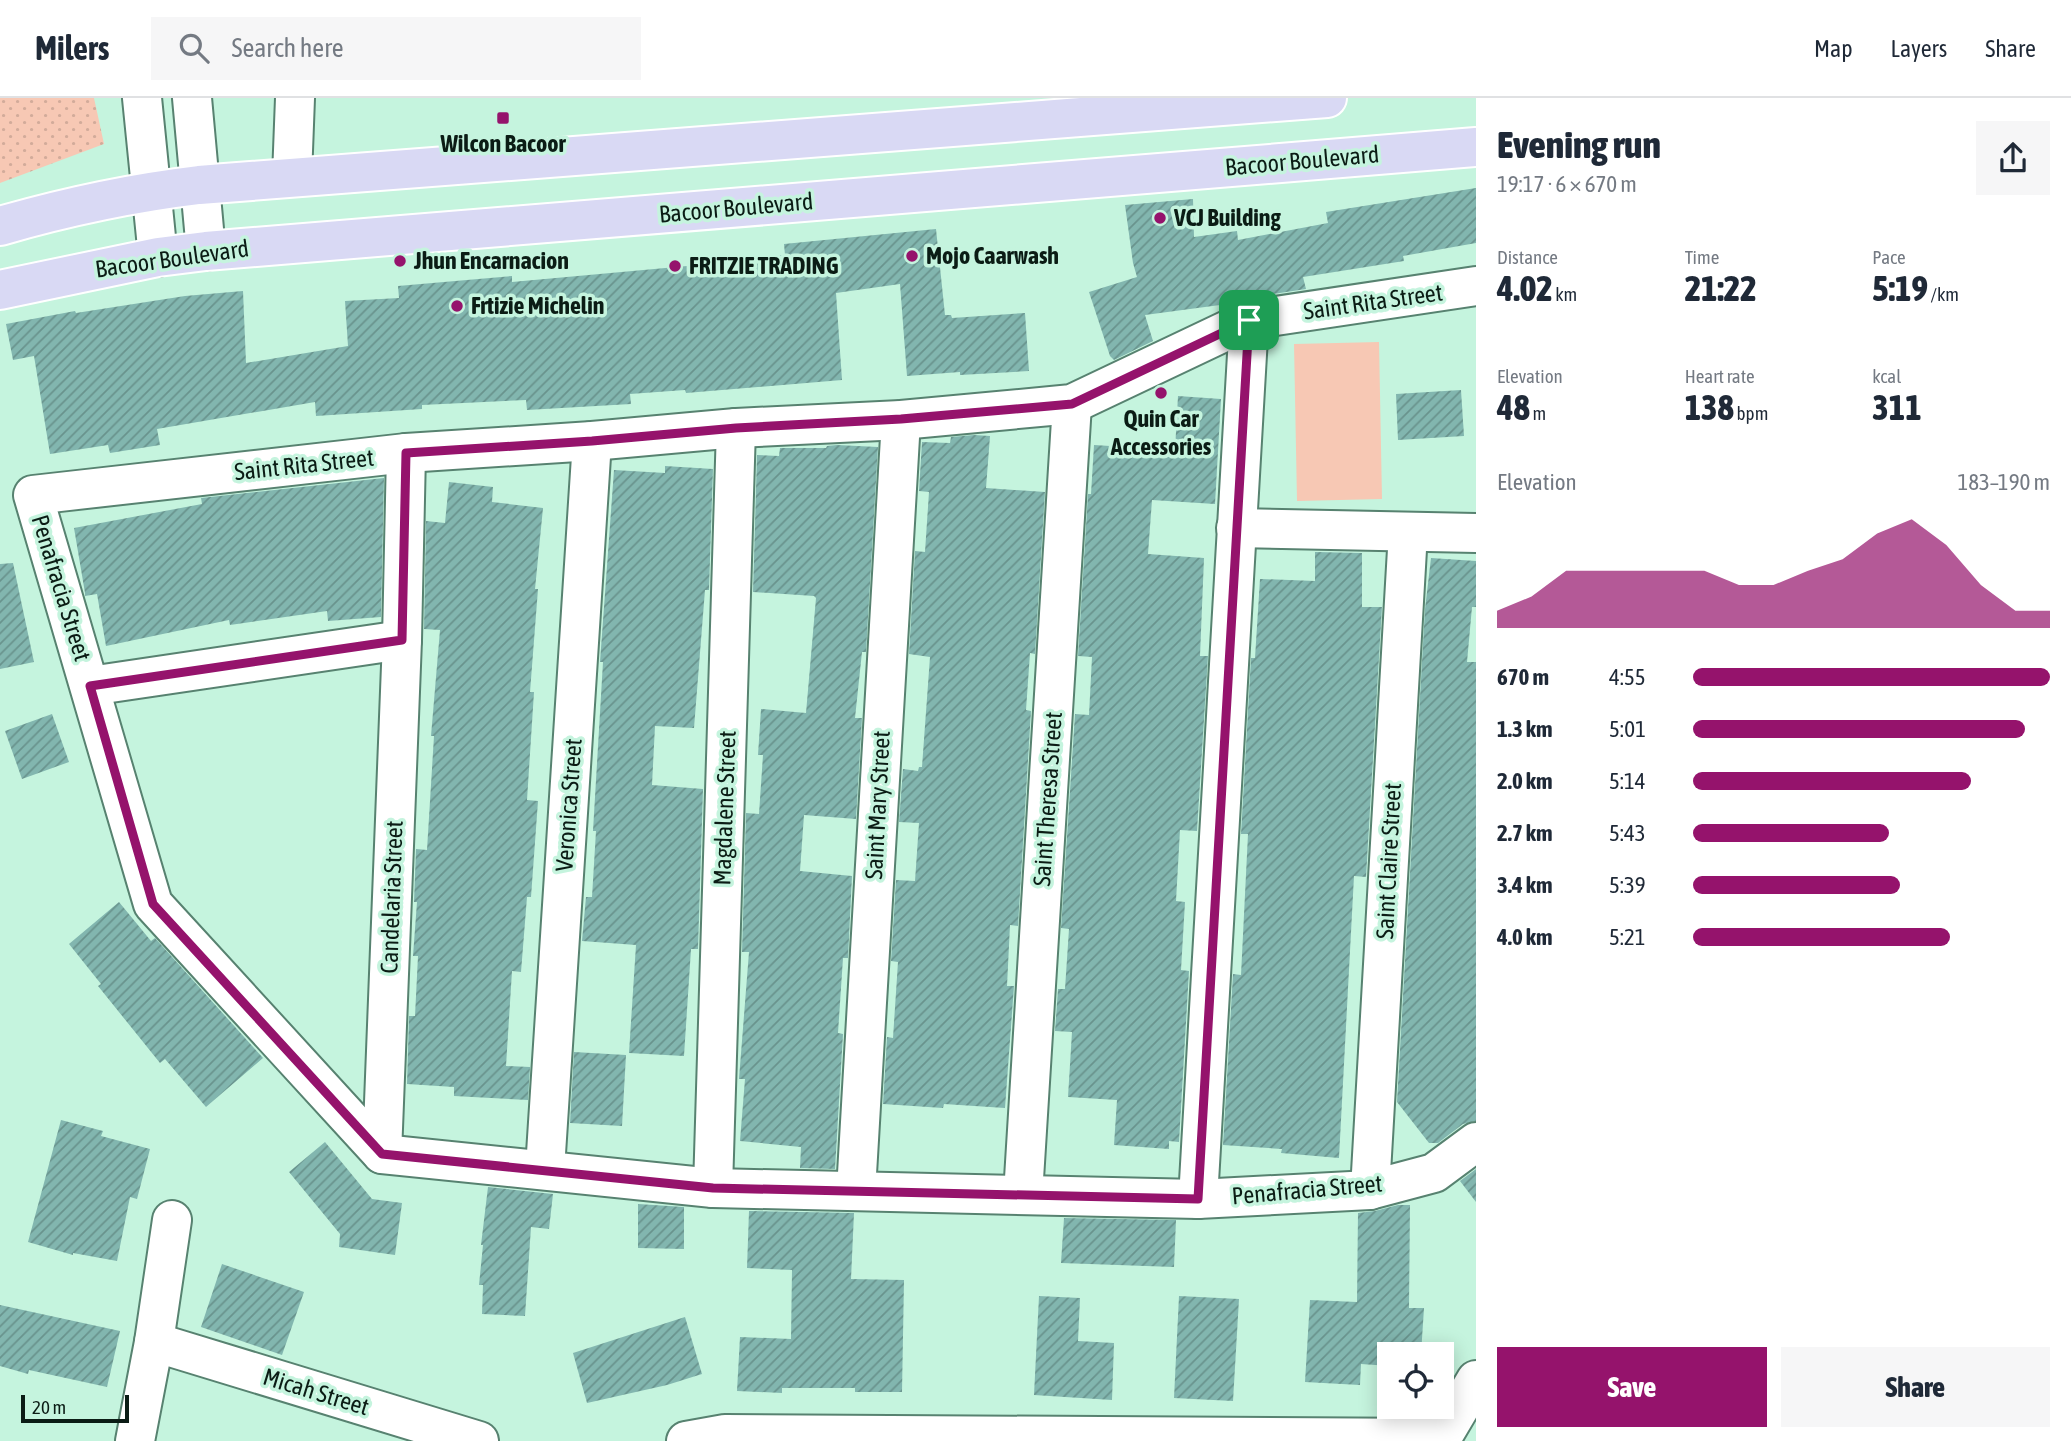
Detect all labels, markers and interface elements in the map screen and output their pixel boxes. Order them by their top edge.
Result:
search box [151,17,641,80]
text: Milers [35,29,109,67]
icon: search [175,29,213,67]
text: Search here [231,33,344,63]
text: Map [1814,35,1853,62]
text: Layers [1891,35,1947,62]
text: Share [1985,35,2036,62]
marker: Wilcon Bacoor [495,110,511,126]
button: share [1976,121,2050,195]
text: Evening run [1497,123,1661,166]
place label: Wilcon Bacoor [439,130,567,157]
street label: Bacoor Boulevard [1224,140,1380,181]
text: 19:17 · 6 × 670 m [1497,171,1637,197]
street label: Bacoor Boulevard [658,187,814,228]
place label: VCJ Building [1173,204,1281,231]
marker: VCJ Building [1152,210,1168,226]
street label: Bacoor Boulevard [93,234,250,283]
place label: Mojo Caarwash [926,242,1059,269]
text: Distance [1497,246,1558,268]
text: Time [1685,246,1719,268]
text: Pace [1872,246,1906,268]
place label: Jhun Encarnacion [413,247,569,274]
marker: Mojo Caarwash [904,248,920,264]
place label: FRITZIE TRADING [689,252,839,279]
marker: Jhun Encarnacion [392,253,408,269]
marker: FRITZIE TRADING [667,258,683,274]
text: 4.02 [1497,268,1553,308]
text: 21:22 [1685,268,1757,308]
text: 5:19 [1872,268,1928,308]
street label: Saint Rita Street [1302,278,1444,325]
text: km [1553,283,1577,305]
text: /km [1928,283,1959,305]
pin [1219,290,1279,350]
place label: Frtizie Michelin [471,292,604,319]
marker: Frtizie Michelin [449,298,465,314]
icon: arrive [1230,301,1268,339]
text: Elevation [1497,365,1563,387]
text: Heart rate [1685,365,1755,387]
text: kcal [1872,365,1901,387]
marker: Quin Car Accessories [1153,385,1169,401]
text: 48 [1497,387,1530,427]
text: 138 [1685,387,1734,427]
text: 311 [1872,387,1922,427]
text: m [1530,402,1546,424]
text: bpm [1734,402,1768,424]
place label: Quin Car Accessories [1110,405,1212,460]
street label: Saint Rita Street [233,444,375,485]
text: Elevation [1497,469,1577,495]
text: 183–190 m [1957,469,2050,495]
street label: Penafracia Street [26,512,97,664]
text: 670 m [1497,664,1549,690]
text: 4:55 [1609,664,1646,690]
street label: Saint Theresa Street [1028,711,1067,887]
text: 1.3 km [1497,716,1553,742]
text: 5:01 [1609,716,1646,742]
street label: Magdalene Street [708,730,741,886]
street label: Saint Mary Street [860,730,895,880]
street label: Veronica Street [550,737,587,872]
text: 2.0 km [1497,768,1553,794]
text: 5:14 [1609,768,1646,794]
street label: Saint Claire Street [1371,782,1406,940]
street label: Candelaria Street [375,820,408,974]
text: 2.7 km [1497,820,1553,846]
text: 5:43 [1609,820,1646,846]
text: 3.4 km [1497,872,1553,898]
text: 5:39 [1609,872,1646,898]
text: 4.0 km [1497,924,1553,950]
text: 5:21 [1609,924,1646,950]
street label: Penafracia Street [1231,1169,1383,1210]
map controls [1377,1342,1454,1419]
button: locate [1377,1342,1454,1419]
button: Save [1497,1347,1767,1427]
button: Share [1781,1347,2050,1427]
street label: Micah Street [260,1363,372,1420]
scale bar [21,1392,130,1424]
text: 20 m [32,1396,66,1418]

